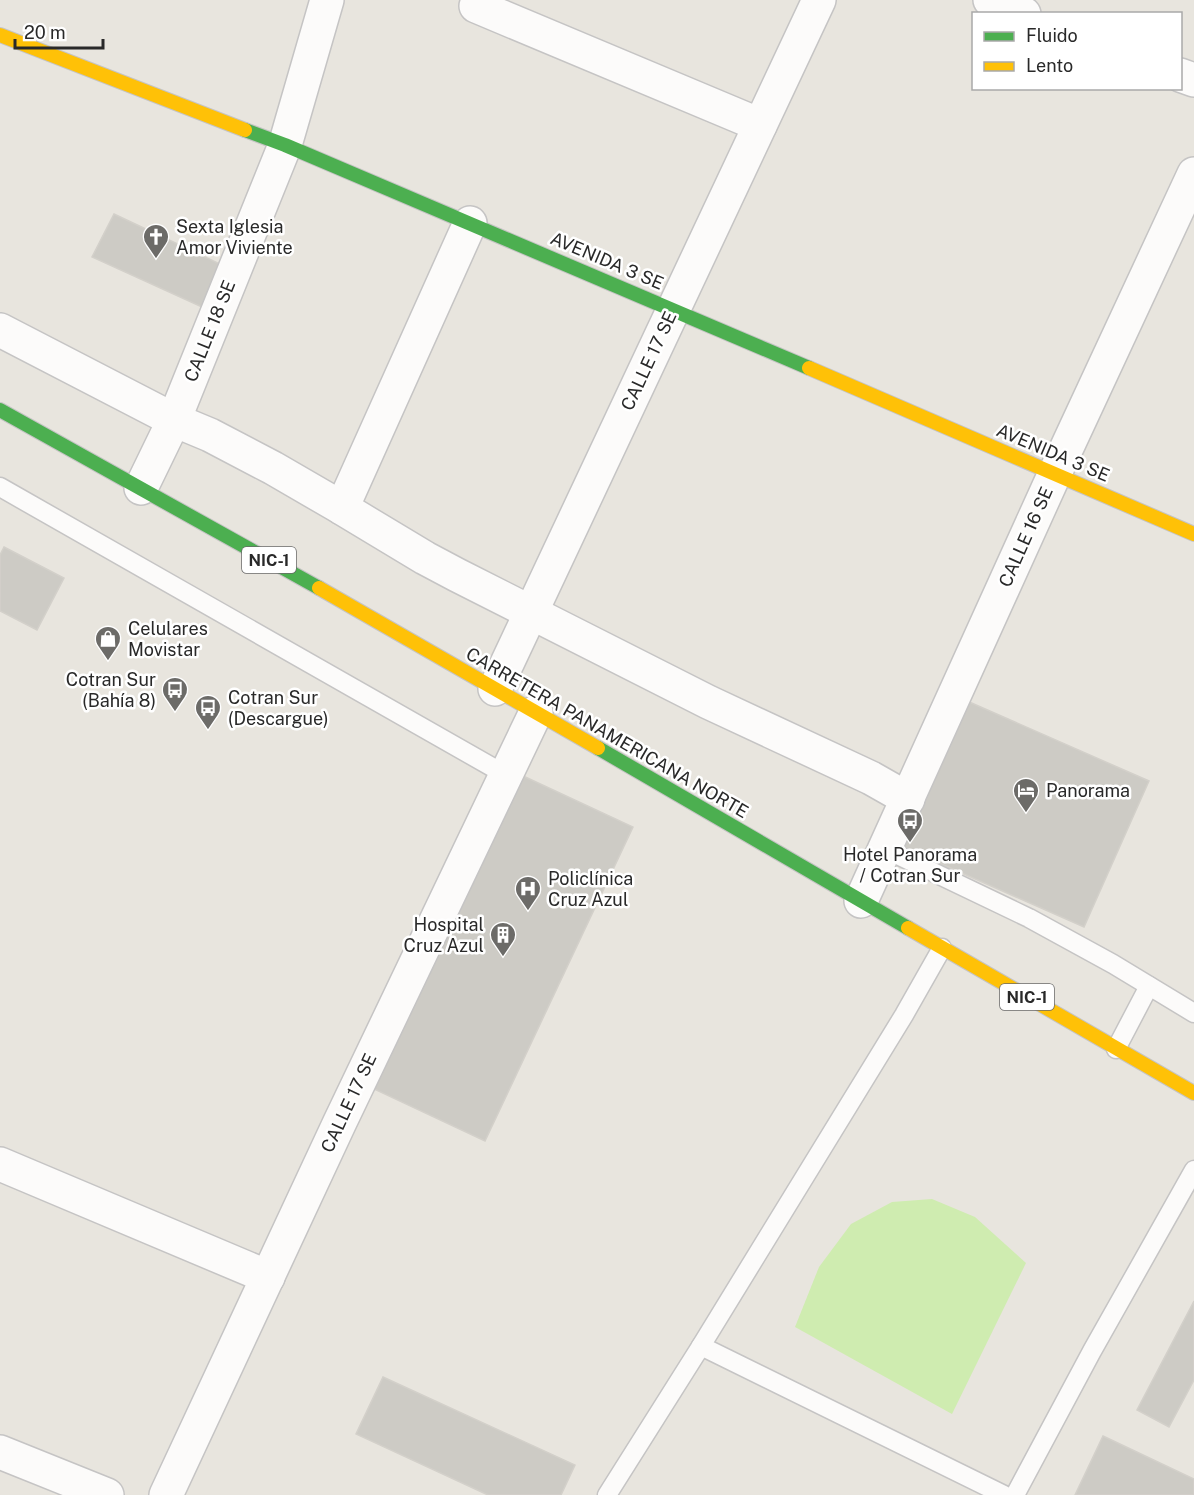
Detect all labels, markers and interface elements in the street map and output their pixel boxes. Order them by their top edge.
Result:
scale bar [15,12,104,50]
legend [972,12,1182,90]
text: 20 m [24,22,66,43]
text: Fluido [1026,25,1078,46]
text: Lento [1026,55,1073,76]
place label: Sexta Iglesia Amor Viviente [176,216,293,258]
church icon: Sexta Iglesia Amor Viviente [141,222,171,260]
street label: AVENIDA 3 SE [547,227,667,294]
street label: CALLE 18 SE [180,277,239,385]
street label: CALLE 17 SE [616,308,681,414]
street label: AVENIDA 3 SE [993,419,1113,486]
street label: CALLE 16 SE [994,483,1057,590]
road number: NIC-1 [242,547,296,573]
place label: Celulares Movistar [128,618,208,660]
shop icon: Celulares Movistar [93,624,123,662]
street label: CARRETERA PANAMERICANA NORTE [462,643,752,822]
place label: Cotran Sur (Bahía 8) [66,669,156,711]
bus stop icon: Cotran Sur (Bahía 8) [160,675,190,713]
place label: Cotran Sur (Descargue) [228,687,329,729]
bus stop icon: Cotran Sur (Descargue) [193,693,223,731]
hotel icon: Panorama [1011,776,1041,814]
place label: Panorama [1046,780,1130,801]
bus stop icon: Hotel Panorama / Cotran Sur [895,806,925,844]
place label: Hotel Panorama / Cotran Sur [843,844,977,886]
place label: Policlínica Cruz Azul [548,868,633,910]
hospital icon: Policlínica Cruz Azul [513,874,543,912]
place label: Hospital Cruz Azul [404,914,484,956]
building icon: Hospital Cruz Azul [488,920,518,958]
road number: NIC-1 [1000,984,1054,1010]
street label: CALLE 17 SE [316,1050,381,1156]

